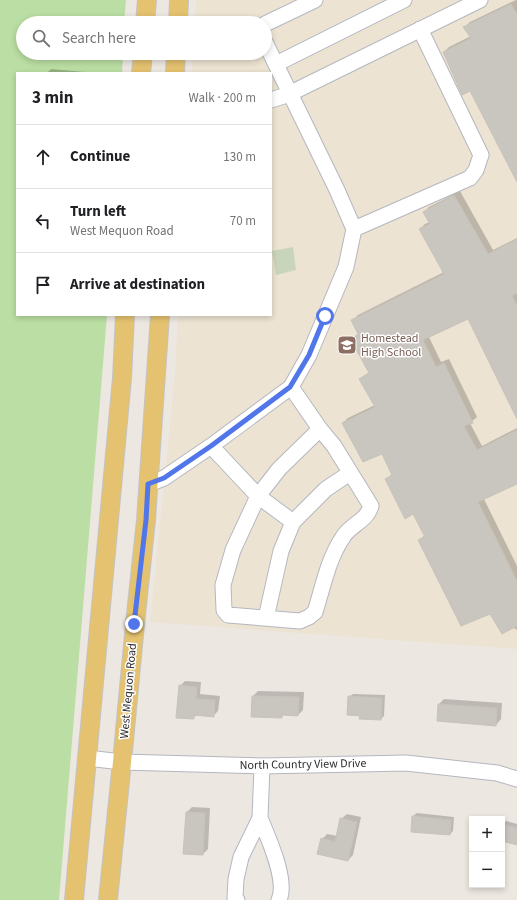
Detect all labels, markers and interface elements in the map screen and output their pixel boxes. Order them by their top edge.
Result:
search box [16,16,272,60]
icon: search [30,27,52,49]
text: Search here [62,28,136,49]
text: 3 min [32,86,73,110]
text: Walk · 200 m [188,89,256,107]
icon: ahead [32,146,54,168]
text: Continue [70,146,130,167]
text: 130 m [223,148,256,166]
text: Turn left [70,201,126,222]
icon: left [32,210,54,232]
text: 70 m [230,212,256,230]
text: West Mequon Road [70,222,174,240]
icon: arrive [32,274,54,296]
text: Arrive at destination [70,274,205,295]
route start [316,307,334,325]
place label: Homestead High School [361,330,421,361]
school or university icon: Homestead High School [336,334,358,356]
route end [125,615,143,633]
street label: West Mequon Road [116,643,141,739]
street label: North Country View Drive [240,755,366,774]
map controls [469,816,505,888]
button: + [469,816,505,852]
button: − [469,852,505,888]

